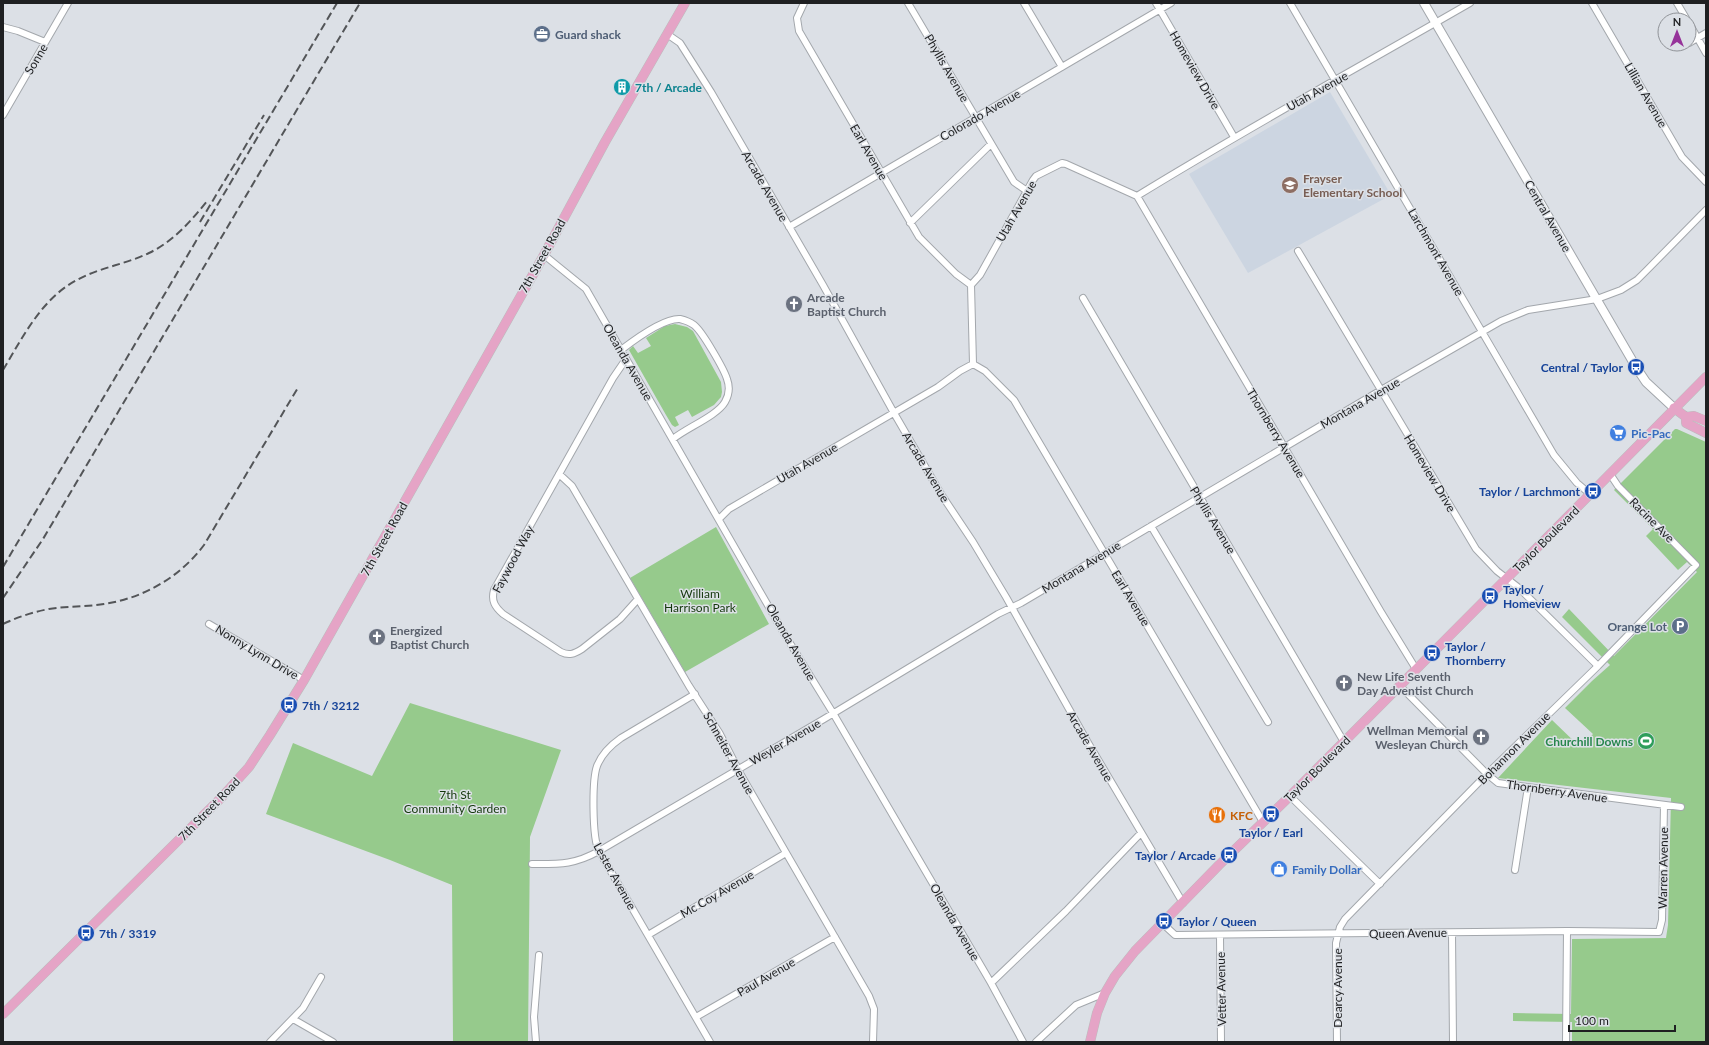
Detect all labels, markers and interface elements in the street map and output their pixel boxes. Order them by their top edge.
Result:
north arrow [1657,12,1697,52]
text: N [1673,15,1681,28]
office icon: Guard shack [532,24,552,44]
place label: Guard shack [555,27,621,42]
street label: Homeview Drive [1166,28,1224,112]
street label: Phyllis Avenue [921,31,973,105]
street label: Sonne [21,41,51,77]
street label: Lillian Avenue [1621,60,1671,130]
street label: Utah Avenue [1284,68,1350,114]
building icon: 7th / Arcade [612,77,632,97]
place label: 7th / Arcade [635,80,703,95]
street label: Colorado Avenue [937,86,1023,144]
street label: Earl Avenue [847,121,891,183]
street label: Arcade Avenue [739,148,791,224]
place label: Frayser Elementary School [1303,171,1402,200]
school or university icon: Frayser Elementary School [1280,175,1300,195]
street label: Central Avenue [1521,177,1575,255]
street label: Utah Avenue [992,178,1040,244]
street label: Larchmont Avenue [1405,206,1467,298]
street label: 7th Street Road [515,216,569,296]
place label: Arcade Baptist Church [806,290,887,319]
church icon: Arcade Baptist Church [784,294,804,314]
street label: Oleanda Avenue [600,321,656,403]
bus stop icon: Central / Taylor [1626,357,1646,377]
place label: Central / Taylor [1541,360,1624,375]
street label: Montana Avenue [1317,374,1403,432]
street label: Thornberry Avenue [1243,386,1309,480]
supermarket icon: Pic-Pac [1608,423,1628,443]
place label: Pic-Pac [1631,426,1671,441]
street label: Arcade Avenue [899,429,953,505]
street label: Homeview Drive [1401,431,1459,515]
street label: Utah Avenue [774,439,840,487]
bus stop icon: Taylor / Larchmont [1583,481,1603,501]
street label: Phyllis Avenue [1187,484,1239,556]
place label: Taylor / Larchmont [1479,484,1581,499]
street label: Racine Ave [1626,494,1678,546]
street label: 7th Street Road [357,499,411,579]
street label: Taylor Boulevard [1510,503,1582,575]
street label: Faywood Way [489,522,537,595]
street label: Montana Avenue [1039,537,1123,597]
street label: Earl Avenue [1108,567,1154,629]
place label: Taylor / Homeview [1503,582,1561,611]
park label: William Harrison Park [664,586,737,615]
bus stop icon: Taylor / Homeview [1480,586,1500,606]
street label: Oleanda Avenue [763,601,819,683]
parking icon: Orange Lot [1670,616,1690,636]
place label: Orange Lot [1607,619,1668,634]
street label: Nonny Lynn Drive [213,621,301,683]
place label: Energized Baptist Church [390,623,470,652]
church icon: Energized Baptist Church [367,627,387,647]
place label: Taylor / Thornberry [1445,639,1506,668]
bus stop icon: Taylor / Thornberry [1422,643,1442,663]
place label: New Life Seventh Day Adventist Church [1357,669,1474,698]
church icon: New Life Seventh Day Adventist Church [1334,673,1354,693]
bus stop icon: 7th / 3212 [279,695,299,715]
place label: 7th / 3212 [302,698,359,713]
street label: Arcade Avenue [1064,708,1116,784]
street label: Schneiter Avenue [700,709,758,797]
street label: Bohannon Avenue [1475,709,1553,787]
street label: Weyler Avenue [747,716,823,768]
place label: Wellman Memorial Wesleyan Church [1367,723,1468,752]
church icon: Wellman Memorial Wesleyan Church [1471,727,1491,747]
sports icon: Churchill Downs [1636,731,1656,751]
street label: Taylor Boulevard [1281,733,1353,805]
place label: Churchill Downs [1545,734,1633,749]
street label: 7th Street Road [175,774,243,844]
street label: Thornberry Avenue [1506,777,1608,805]
park label: 7th St Community Garden [404,787,506,816]
bus stop icon: Taylor / Earl [1261,804,1281,824]
restaurant icon: KFC [1207,805,1227,825]
place label: KFC [1230,808,1253,823]
place label: Taylor / Earl [1239,825,1303,840]
street label: Warren Avenue [1655,827,1671,909]
street label: Lester Avenue [590,840,640,912]
bus stop icon: Taylor / Arcade [1219,845,1239,865]
place label: Taylor / Arcade [1135,848,1217,863]
shop icon: Family Dollar [1269,859,1289,879]
place label: Family Dollar [1292,862,1362,877]
street label: Mc Coy Avenue [677,867,757,921]
street label: Oleanda Avenue [927,881,983,963]
bus stop icon: Taylor / Queen [1154,911,1174,931]
place label: Taylor / Queen [1177,914,1257,929]
bus stop icon: 7th / 3319 [76,923,96,943]
street label: Queen Avenue [1369,925,1447,941]
place label: 7th / 3319 [99,926,156,941]
street label: Dearcy Avenue [1330,948,1345,1028]
street label: Vetter Avenue [1213,952,1229,1026]
street label: Paul Avenue [734,954,798,1000]
scale bar [1569,1007,1675,1033]
text: 100 m [1575,1013,1609,1028]

